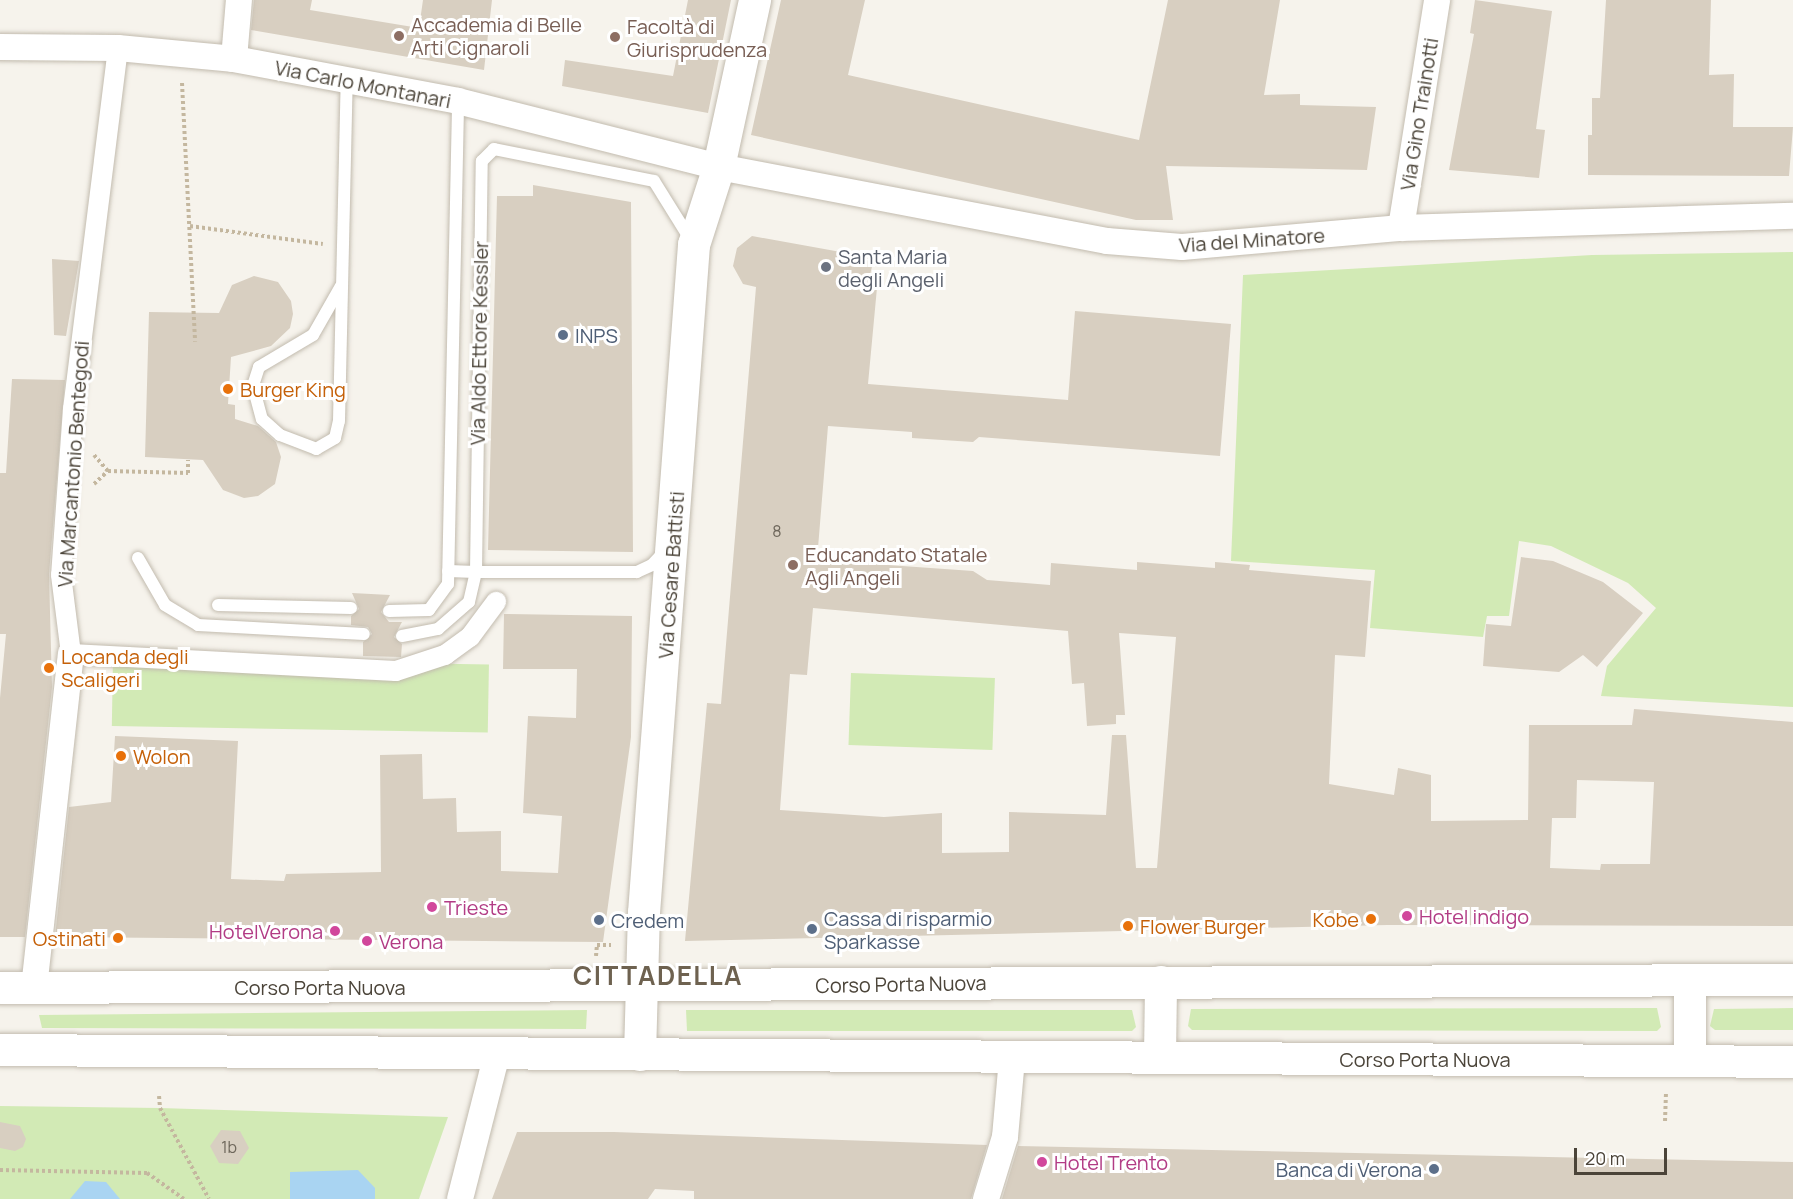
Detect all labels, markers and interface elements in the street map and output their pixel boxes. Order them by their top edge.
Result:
place label: Accademia di Belle Arti Cignaroli [411,13,582,60]
place label: Facoltà di Giurisprudenza [627,14,767,61]
marker: Accademia di Belle Arti Cignaroli [392,29,406,43]
marker: Facoltà di Giurisprudenza [608,30,622,44]
street label: Via Gino Trainotti [1395,36,1443,192]
street label: Via Carlo Montanari [273,55,453,113]
street label: Via del Minatore [1178,223,1326,257]
street label: Via Aldo Ettore Kessler [465,241,493,445]
place label: Santa Maria degli Angeli [838,244,947,291]
marker: Santa Maria degli Angeli [819,260,833,274]
place label: INPS [575,323,618,347]
marker: INPS [556,328,570,342]
street label: Via Marcantonio Bentegodi [52,340,94,588]
place label: Burger King [240,377,346,401]
marker: Burger King [221,382,235,396]
street label: Via Cesare Battisti [653,490,689,660]
house number: 8 [772,521,782,541]
place label: Educandato Statale Agli Angeli [805,542,987,589]
marker: Educandato Statale Agli Angeli [786,558,800,572]
place label: Locanda degli Scaligeri [61,644,189,691]
marker: Locanda degli Scaligeri [42,661,56,675]
place label: Wolon [133,744,191,768]
marker: Wolon [114,749,128,763]
place label: Trieste [444,895,508,919]
marker: Trieste [425,900,439,914]
place label: Hotel indigo [1419,904,1529,928]
place label: Cassa di risparmio Sparkasse [824,906,992,953]
place label: Kobe [1313,907,1359,931]
place label: Credem [611,908,684,932]
marker: Hotel indigo [1400,909,1414,923]
marker: Kobe [1364,912,1378,926]
marker: Credem [592,913,606,927]
place label: Flower Burger [1140,914,1266,938]
place label: HotelVerona [209,919,323,943]
marker: Flower Burger [1121,919,1135,933]
marker: Cassa di risparmio Sparkasse [805,922,819,936]
marker: HotelVerona [328,924,342,938]
place label: Ostinati [33,926,106,950]
place label: Verona [379,929,443,953]
marker: Ostinati [111,931,125,945]
marker: Verona [360,934,374,948]
district label: CITTADELLA [573,960,743,992]
street label: Corso Porta Nuova [815,971,987,997]
street label: Corso Porta Nuova [234,975,406,999]
street label: Corso Porta Nuova [1339,1047,1511,1071]
scale bar [1577,1136,1670,1174]
house number: 1b [221,1137,237,1157]
text: 20 m [1585,1146,1625,1170]
place label: Hotel Trento [1054,1150,1168,1174]
marker: Hotel Trento [1035,1155,1049,1169]
place label: Banca di Verona [1276,1157,1422,1181]
marker: Banca di Verona [1427,1162,1441,1176]

